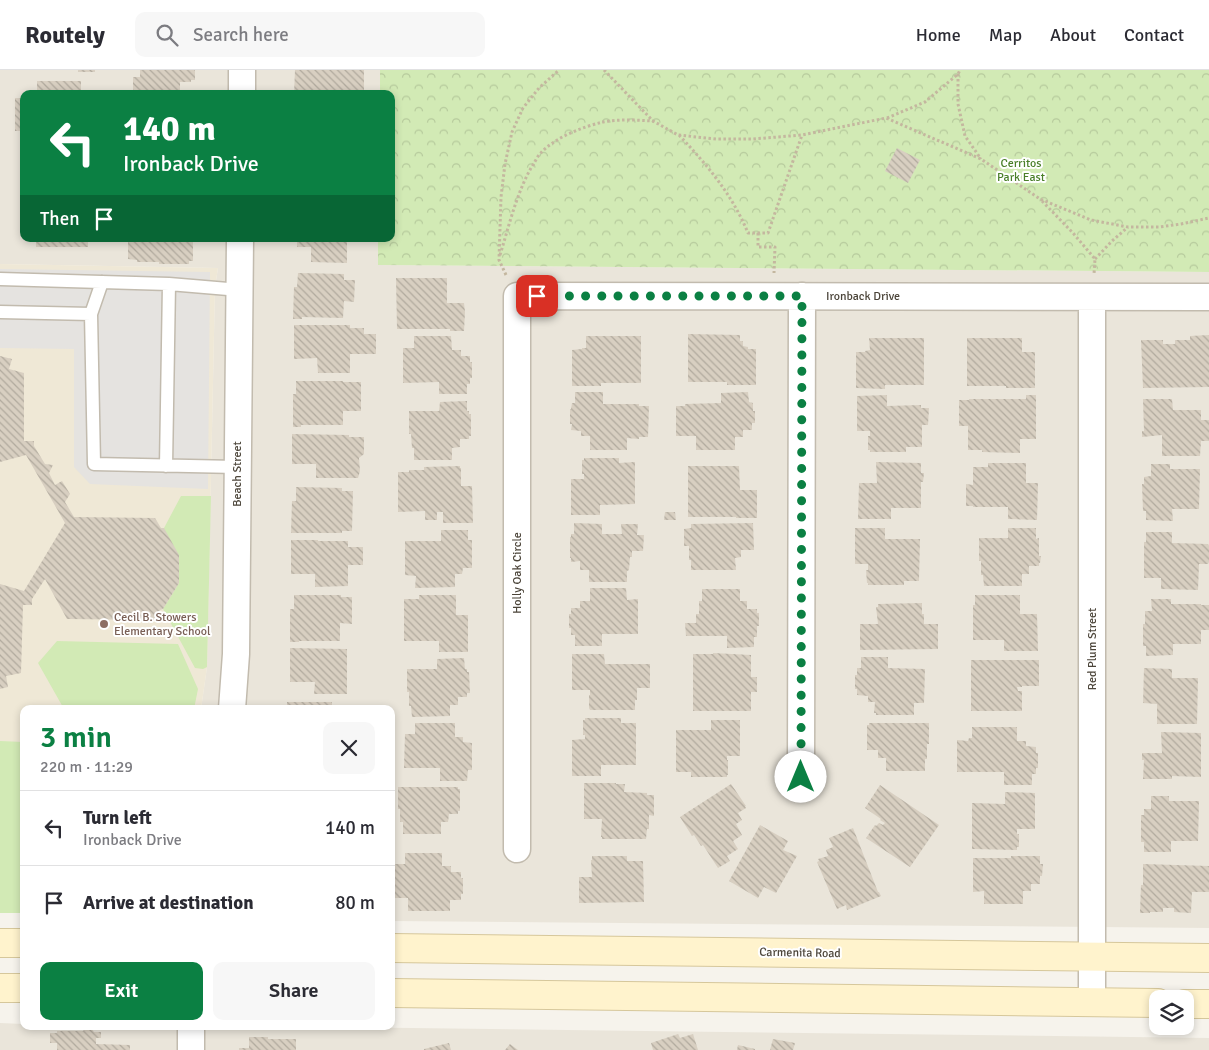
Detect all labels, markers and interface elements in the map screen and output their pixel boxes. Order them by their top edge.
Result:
search box [135,12,485,57]
text: Routely [25,20,105,50]
icon: search [153,21,181,49]
text: Search here [193,23,289,47]
text: Home [916,24,961,46]
text: Map [989,24,1022,46]
text: About [1050,24,1096,46]
text: Contact [1124,24,1184,46]
text: 140 m [123,107,216,150]
icon: left [40,110,105,175]
text: Ironback Drive [123,150,259,177]
park label: Cerritos Park East [997,156,1045,185]
icon: arrive [90,205,118,233]
text: Then [40,207,80,231]
pin [516,275,558,317]
icon: arrive [523,282,551,310]
street label: Ironback Drive [826,289,900,304]
street label: Beach Street [230,441,245,507]
street label: Holly Oak Circle [510,532,525,614]
street label: Red Plum Street [1085,608,1100,690]
place label: Cecil B. Stowers Elementary School [114,610,211,639]
marker: Cecil B. Stowers Elementary School [98,618,110,630]
text: 3 min [40,719,112,756]
button: close [323,722,375,774]
position arrow [774,750,826,802]
text: 220 m · 11:29 [40,757,133,777]
text: Turn left [83,806,152,830]
icon: left [40,814,68,842]
text: 140 m [325,816,375,840]
text: Ironback Drive [83,830,182,850]
icon: arrive [40,889,68,917]
text: Arrive at destination [83,891,254,915]
text: 80 m [335,891,375,915]
street label: Carmenita Road [759,945,841,961]
button: Exit [40,962,203,1020]
button: Share [213,962,375,1020]
map controls [1149,990,1194,1035]
button: layers [1149,990,1194,1035]

